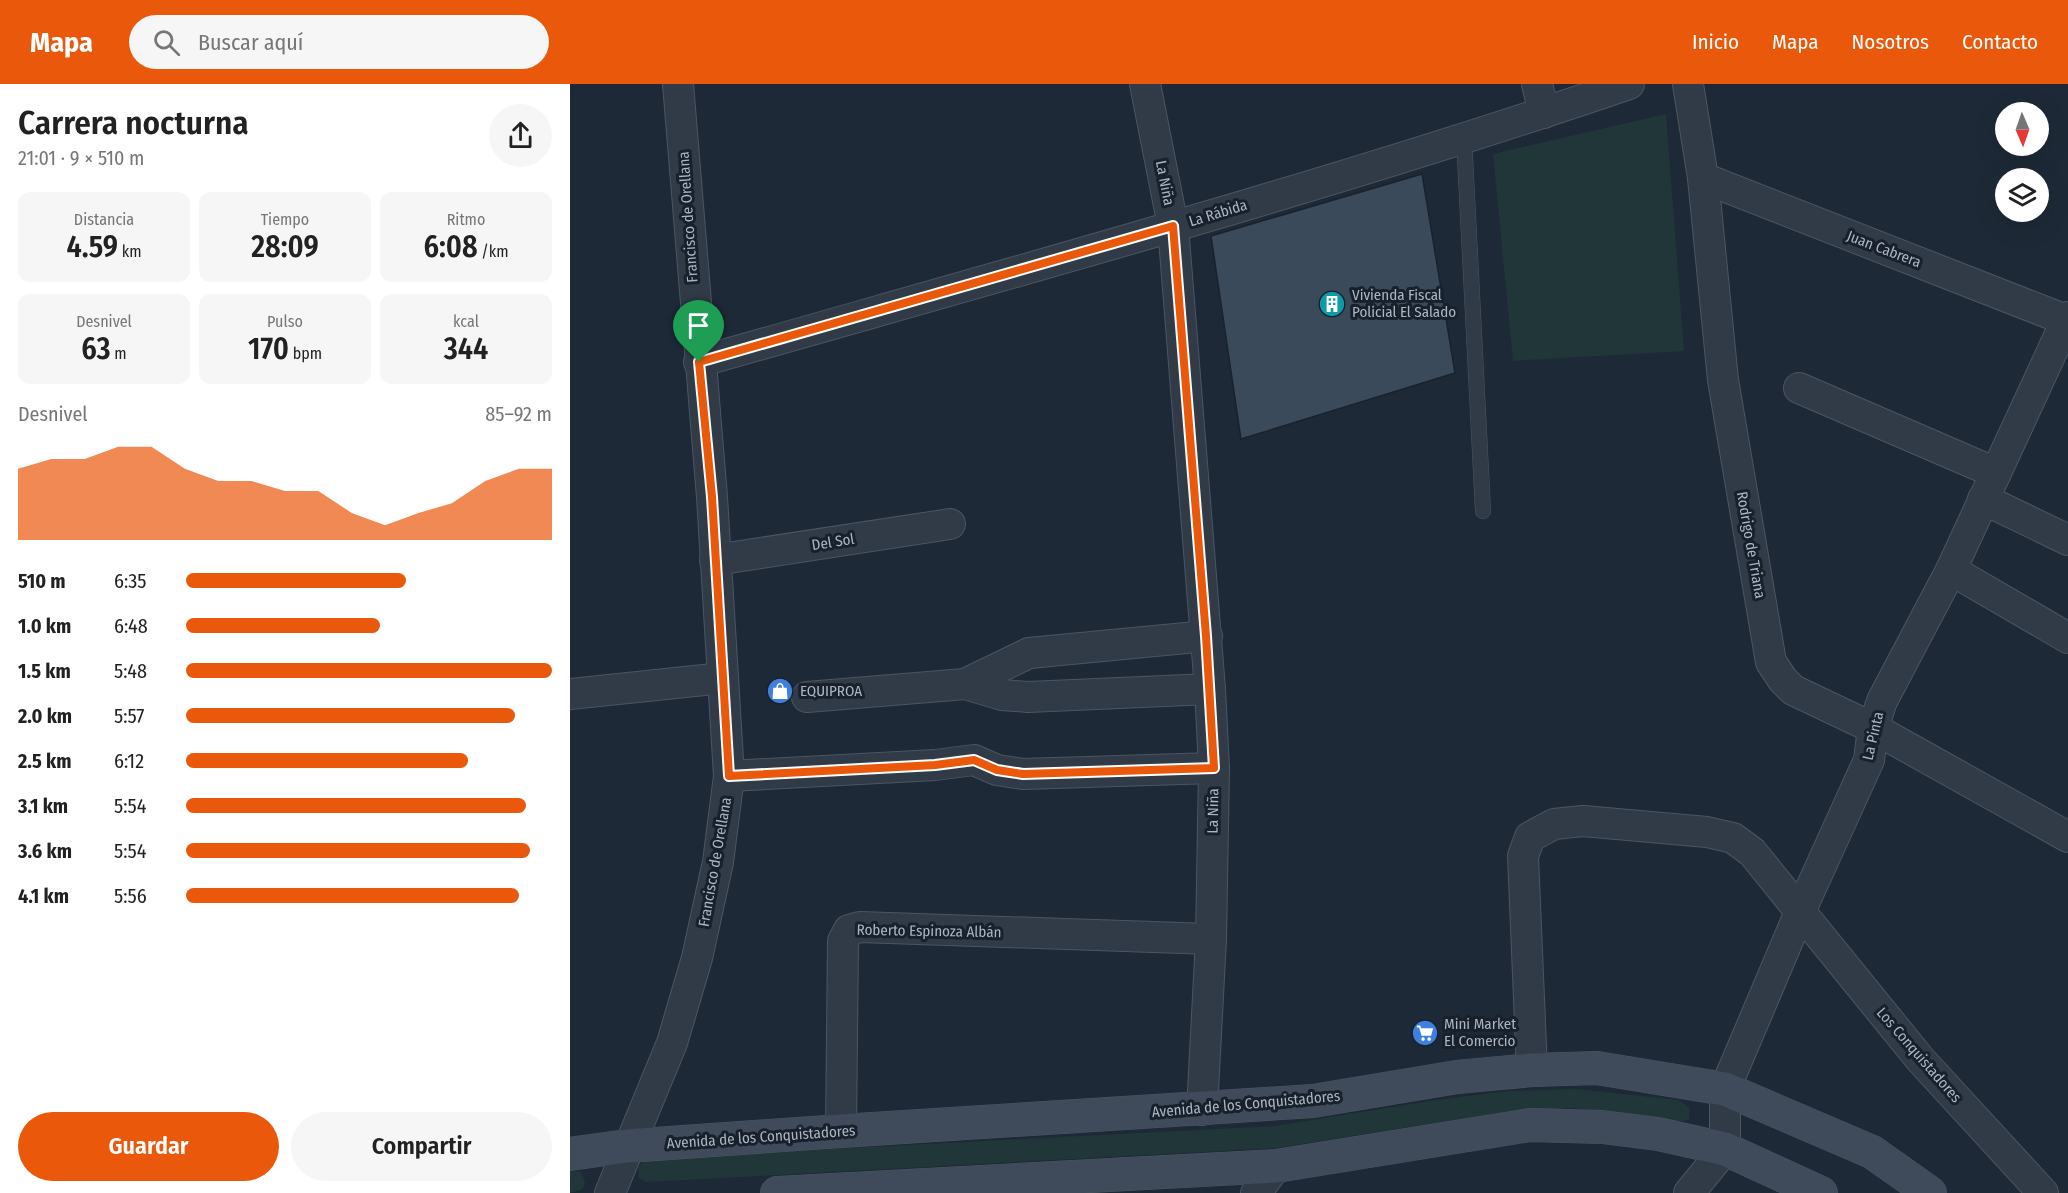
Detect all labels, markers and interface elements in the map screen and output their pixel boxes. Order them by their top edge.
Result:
search box [129,15,549,69]
text: Mapa [30,26,93,59]
icon: search [150,26,183,59]
text: Buscar aquí [198,29,303,56]
text: Inicio [1692,29,1739,55]
text: Mapa [1772,29,1819,55]
text: Nosotros [1852,29,1929,55]
text: Contacto [1962,29,2038,55]
north arrow [1995,102,2049,156]
map controls [1995,102,2049,222]
text: Carrera nocturna [18,103,249,143]
button: share [489,104,552,167]
text: 21:01 · 9 × 510 m [18,146,144,170]
street label: Francisco de Orellana [674,151,702,283]
street label: La Niña [1152,159,1178,207]
button: layers [1995,168,2049,222]
street label: La Rábida [1187,196,1249,230]
text: Distancia [74,210,134,229]
text: Tiempo [261,210,309,229]
text: Ritmo [447,210,485,229]
street label: Juan Cabrera [1844,227,1924,271]
text: 4.59 [66,229,118,265]
text: 28:09 [251,229,319,265]
text: 6:08 [423,229,478,265]
text: km [118,242,142,261]
text: /km [478,242,509,261]
place label: Vivienda Fiscal Policial El Salado [1352,286,1456,321]
building icon: Vivienda Fiscal Policial El Salado [1317,289,1347,319]
pin [673,300,724,362]
icon: arrive [682,309,715,342]
text: Desnivel [76,312,132,331]
text: Pulso [267,312,303,331]
text: kcal [453,312,479,331]
text: 63 [81,331,111,367]
text: 170 [248,331,289,367]
text: 344 [444,331,488,367]
text: m [111,344,127,363]
text: bpm [289,344,322,363]
text: Desnivel [18,402,88,426]
text: 85–92 m [485,402,552,426]
street label: Rodrigo de Triana [1733,490,1769,600]
street label: Del Sol [810,530,856,554]
text: 510 m [18,569,66,593]
text: 6:35 [114,569,147,593]
text: 1.0 km [18,614,71,638]
text: 6:48 [114,614,148,638]
text: 1.5 km [18,659,71,683]
text: 5:48 [114,659,147,683]
shop icon: EQUIPROA [765,676,795,706]
place label: EQUIPROA [800,682,862,700]
text: 2.0 km [18,704,72,728]
text: 5:57 [114,704,144,728]
street label: La Pinta [1859,710,1887,762]
text: 2.5 km [18,749,71,773]
text: 6:12 [114,749,144,773]
street label: La Niña [1204,788,1222,834]
text: 3.1 km [18,794,68,818]
text: 5:54 [114,794,146,818]
street label: Francisco de Orellana [695,796,735,928]
text: 3.6 km [18,839,72,863]
text: 5:54 [114,839,146,863]
text: 4.1 km [18,884,69,908]
text: 5:56 [114,884,147,908]
street label: Roberto Espinoza Albán [856,921,1002,941]
street label: Los Conquistadores [1873,1004,1965,1106]
place label: Mini Market El Comercio [1444,1015,1516,1050]
supermarket icon: Mini Market El Comercio [1410,1018,1440,1048]
street label: Avenida de los Conquistadores [1151,1087,1341,1121]
button: Guardar [18,1112,279,1181]
button: Compartir [291,1112,552,1181]
street label: Avenida de los Conquistadores [666,1121,856,1153]

